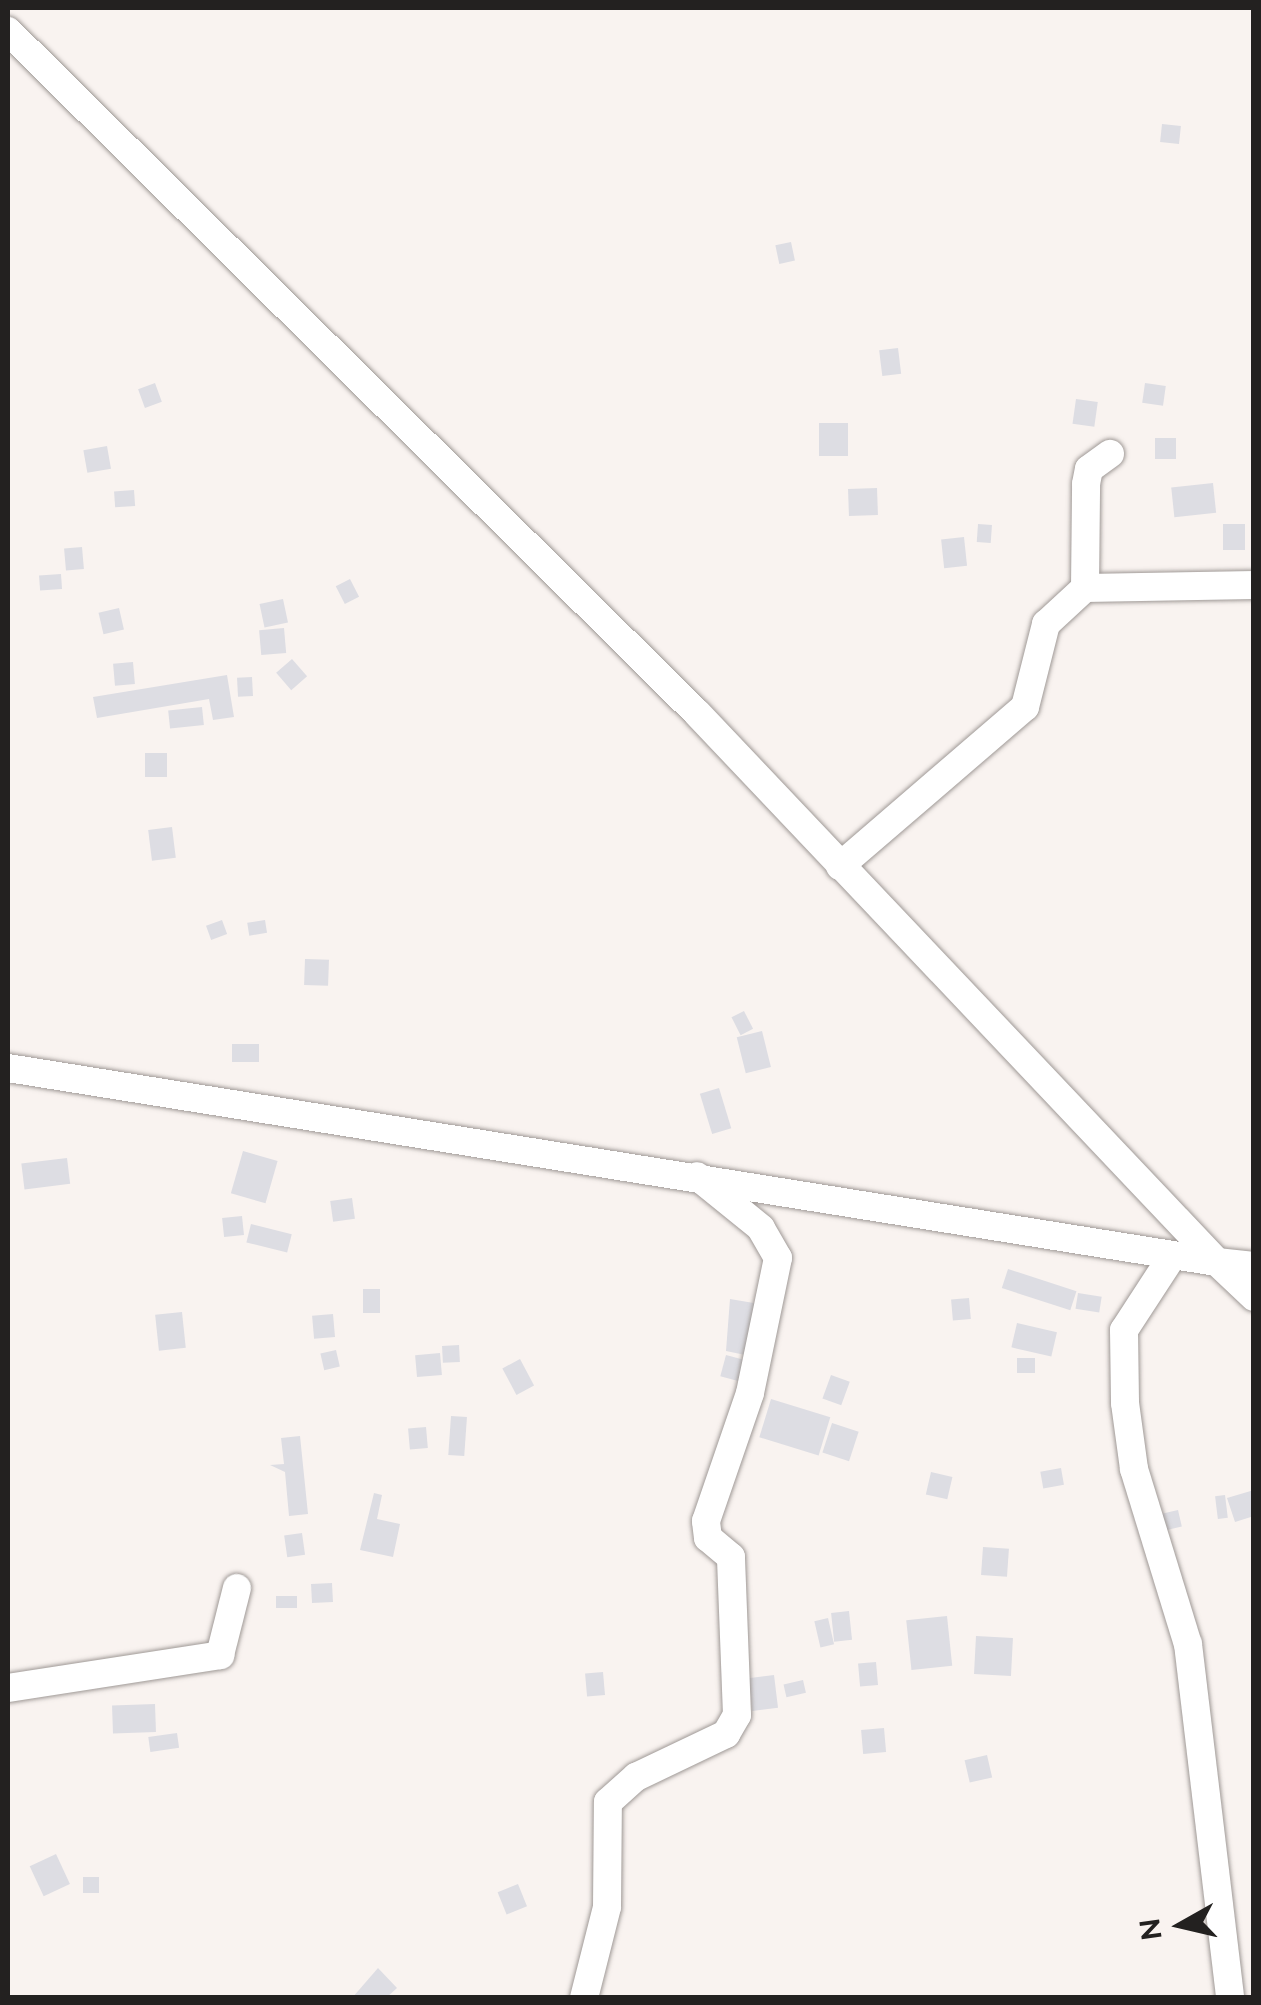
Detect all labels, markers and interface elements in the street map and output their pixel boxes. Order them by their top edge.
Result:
north arrow [1131,1875,1231,1975]
text: N [1133,1916,1169,1942]

